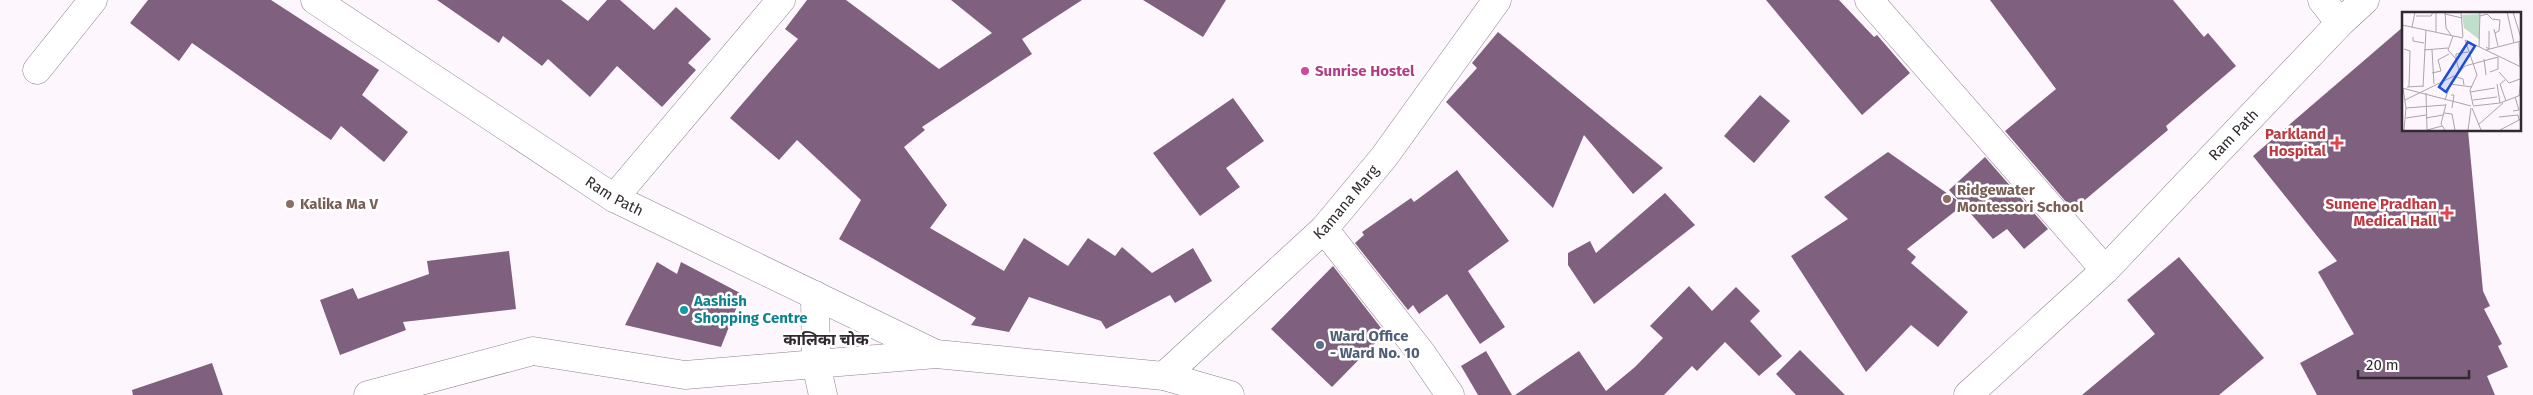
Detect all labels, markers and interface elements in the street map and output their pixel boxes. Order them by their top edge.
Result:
inset map [2402,12,2520,131]
place label: Sunrise Hostel [1315,62,1415,80]
marker: Sunrise Hostel [1299,65,1311,77]
street label: Ram Path [2205,105,2262,164]
place label: Parkland Hospital [2265,125,2327,160]
marker: Parkland Hospital [2330,136,2344,150]
street label: Kamana Marg [1310,161,1383,243]
street label: Ram Path [582,172,646,220]
place label: Ridgewater Montessori School [1957,181,2084,216]
marker: Ridgewater Montessori School [1941,193,1953,205]
place label: Kalika Ma V [300,195,379,213]
place label: Sunene Pradhan Medical Hall [2325,195,2438,230]
marker: Kalika Ma V [284,198,296,210]
marker: Sunene Pradhan Medical Hall [2441,207,2453,219]
place label: Aashish Shopping Centre [693,292,808,327]
marker: Aashish Shopping Centre [678,304,690,316]
place label: Ward Office - Ward No. 10 [1330,327,1420,362]
district label: कालिका चोक [783,330,869,349]
marker: Ward Office - Ward No. 10 [1314,339,1326,351]
scale bar [2358,348,2469,380]
text: 20 m [2366,356,2399,374]

